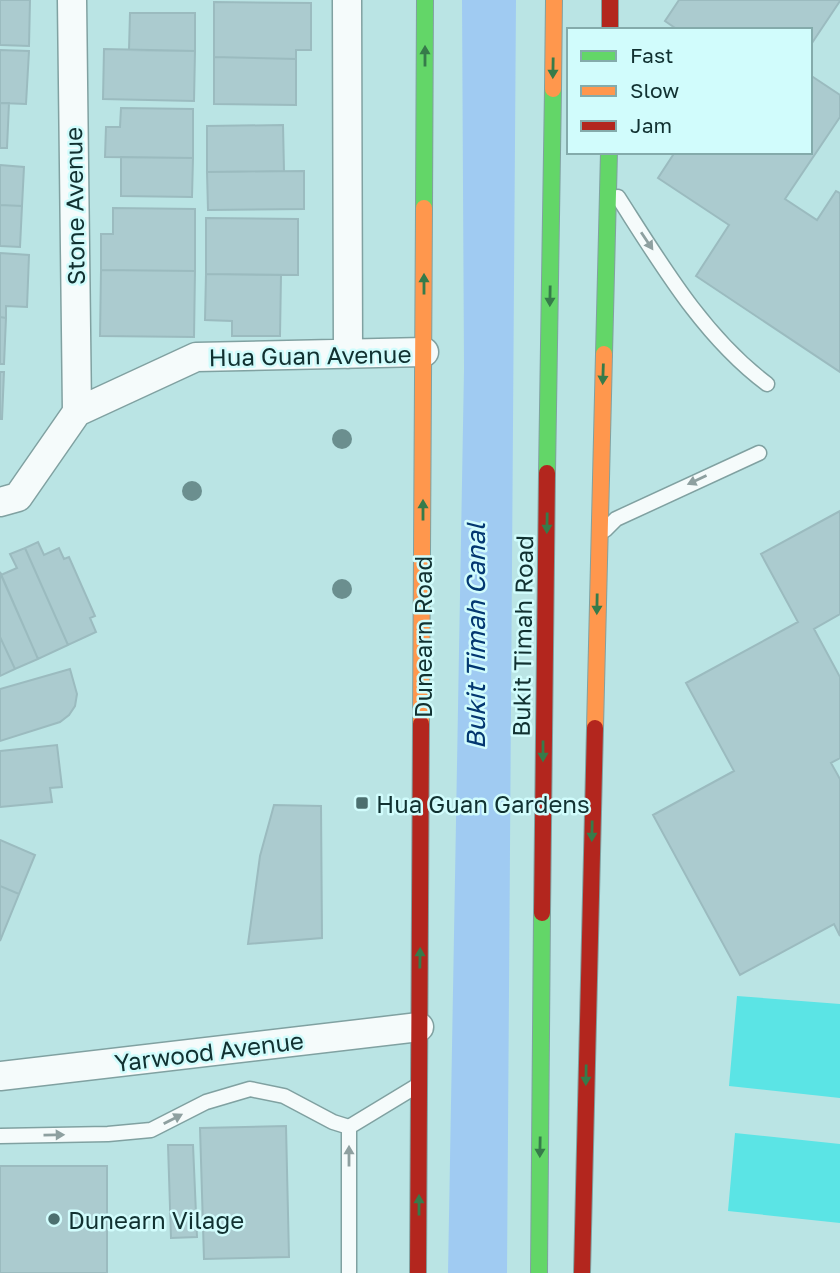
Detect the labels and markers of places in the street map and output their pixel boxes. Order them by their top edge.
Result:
place label: Hua Guan Gardens [376,789,590,818]
marker: Hua Guan Gardens [354,795,370,811]
place label: Dunearn Vilage [68,1205,244,1234]
marker: Dunearn Vilage [46,1211,62,1227]

